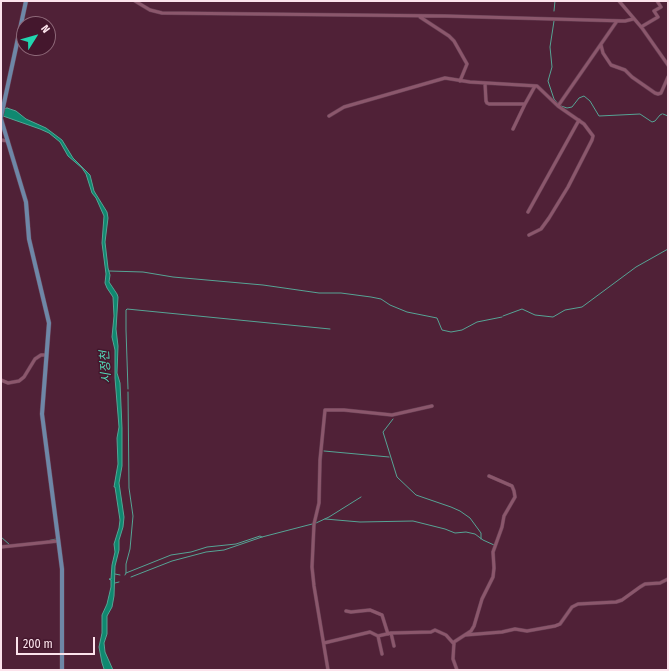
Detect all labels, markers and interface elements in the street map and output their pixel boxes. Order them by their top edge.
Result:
north arrow [16,16,56,56]
text: N [38,23,52,36]
water label: 시정천 [98,350,114,384]
scale bar [18,629,97,655]
text: 200 m [23,637,53,651]

